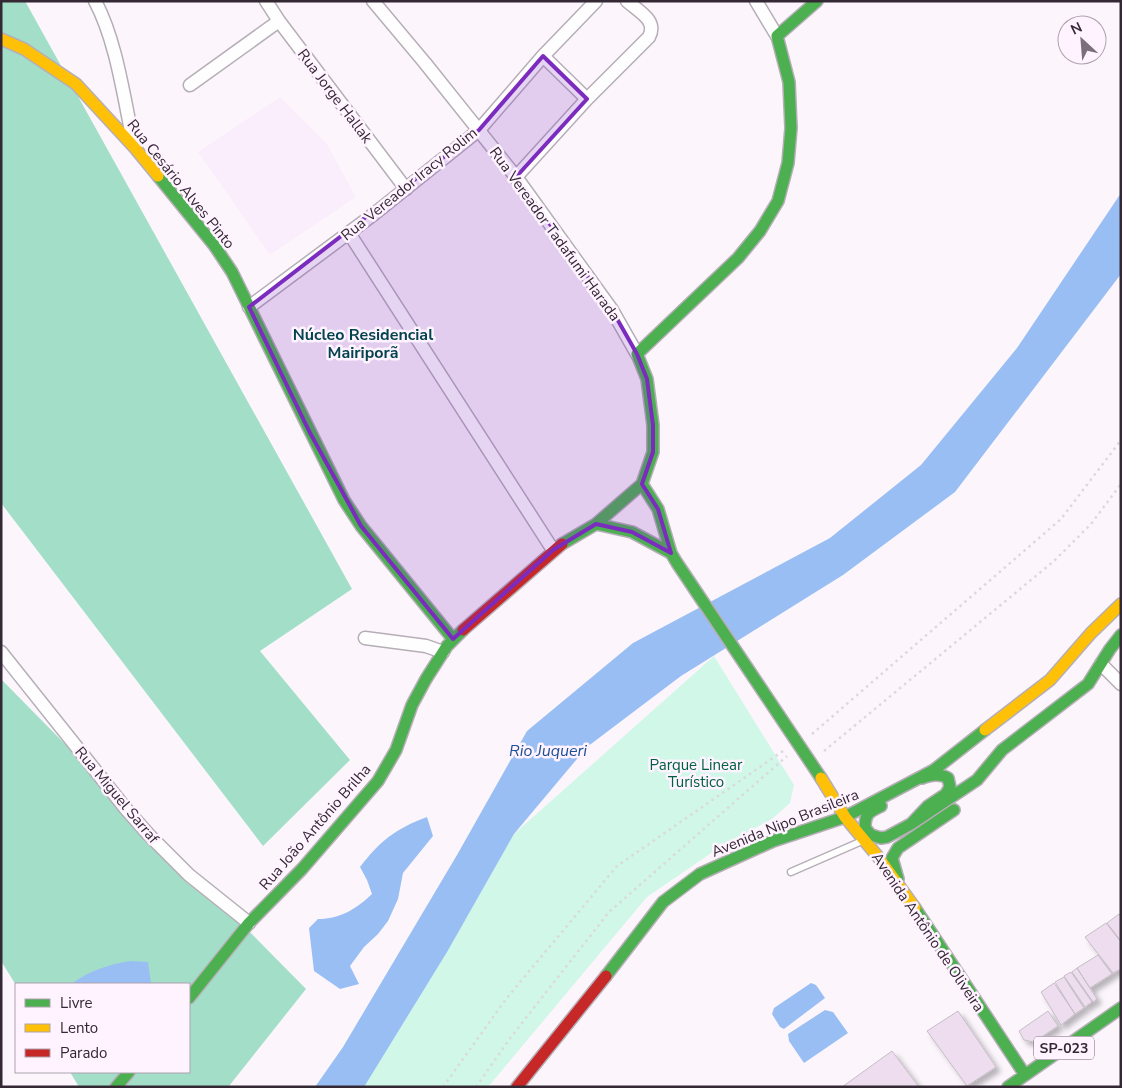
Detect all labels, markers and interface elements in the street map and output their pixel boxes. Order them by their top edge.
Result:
north arrow [1057,15,1107,65]
text: N [1068,18,1085,40]
street label: Rua Jorge Hallak [293,45,377,148]
street label: Rua Cesário Alves Pinto [123,115,239,253]
street label: Rua Vereador Iracy Rolim [337,123,481,245]
street label: Rua Vereador Tadafumi Harada [485,143,625,325]
district label: Núcleo Residencial Mairiporã [293,324,433,364]
water label: Rio Juqueri [509,740,587,762]
street label: Rua Miguel Sarraf [71,742,164,848]
park label: Parque Linear Turístico [650,755,743,792]
street label: Rua João Antônio Brilha [255,760,375,894]
street label: Avenida Nipo Brasileira [708,784,862,862]
street label: Avenida Antônio de Oliveira [867,848,989,1016]
legend [15,983,190,1073]
text: Livre [60,993,93,1013]
text: Lento [60,1018,98,1038]
road number: SP-023 [1034,1036,1094,1060]
text: Parado [60,1043,107,1063]

